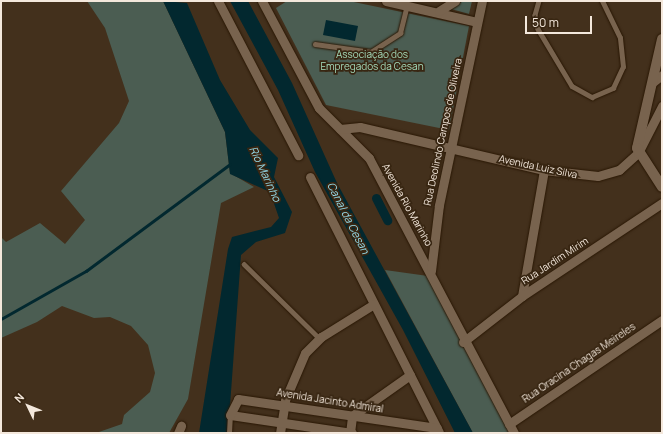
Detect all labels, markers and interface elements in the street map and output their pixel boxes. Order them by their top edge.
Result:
scale bar [527,8,594,34]
text: 50 m [532,14,559,31]
park label: Associação dos Empregados da Cesan [320,48,424,72]
street label: Rua Deolindo Campos de Oliveira [421,57,465,207]
water label: Rio Marinho [246,144,284,204]
street label: Avenida Luiz Silva [498,153,578,181]
street label: Avenida Rio Marinho [379,162,435,248]
water label: Canal da Cesan [324,180,372,256]
street label: Rua Jardim Mirim [519,235,591,287]
street label: Rua Oracina Chagas Meireles [520,321,638,405]
north arrow [8,386,48,426]
street label: Avenida Jacinto Admiral [276,387,384,415]
text: N [11,389,27,405]

